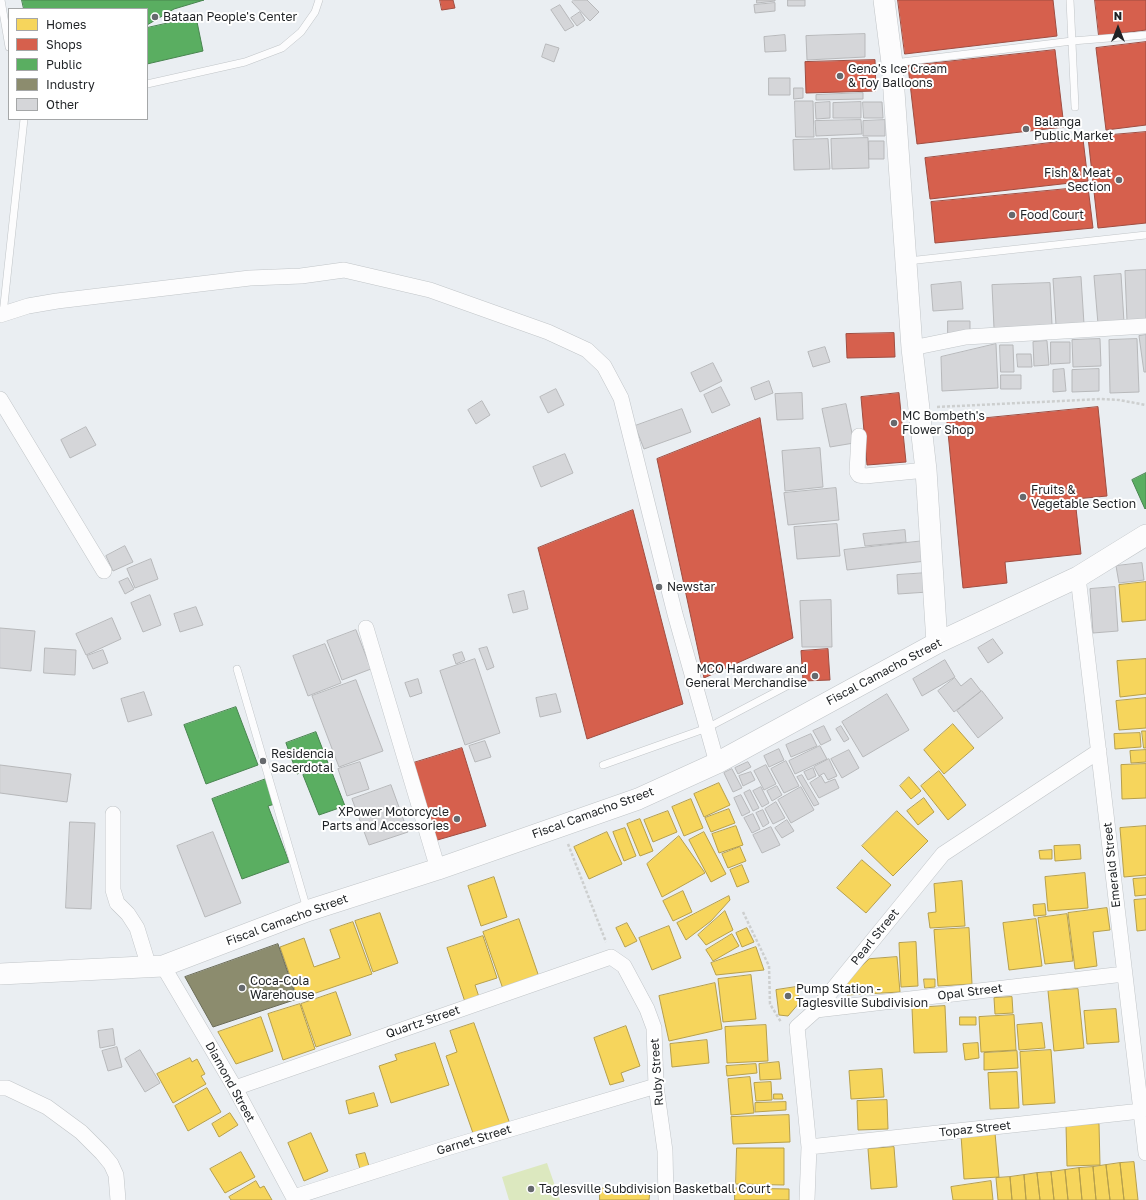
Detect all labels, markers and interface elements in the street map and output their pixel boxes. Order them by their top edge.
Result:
legend [8,8,148,120]
north arrow [1098,8,1138,48]
text: N [1114,9,1122,22]
place label: Bataan People's Center [163,10,297,24]
marker: Bataan People's Center [150,12,160,22]
text: Homes [46,17,86,32]
text: Shops [46,37,82,52]
text: Public [46,57,82,72]
place label: Geno's Ice Cream & Toy Balloons [848,62,947,90]
marker: Geno's Ice Cream & Toy Balloons [835,71,845,81]
text: Industry [46,77,95,92]
text: Other [46,97,79,112]
place label: Balanga Public Market [1034,115,1113,143]
marker: Balanga Public Market [1021,124,1031,134]
place label: Fish & Meat Section [1044,166,1111,194]
marker: Fish & Meat Section [1114,175,1124,185]
place label: Food Court [1020,208,1084,222]
marker: Food Court [1007,210,1017,220]
place label: MC Bombeth's Flower Shop [902,409,985,437]
marker: MC Bombeth's Flower Shop [889,418,899,428]
place label: Fruits & Vegetable Section [1031,483,1136,511]
marker: Fruits & Vegetable Section [1018,492,1028,502]
place label: Newstar [667,580,715,594]
marker: Newstar [654,582,664,592]
street label: Fiscal Camacho Street [824,635,944,709]
place label: MCO Hardware and General Merchandise [685,662,807,690]
marker: MCO Hardware and General Merchandise [810,671,820,681]
place label: Residencia Sacerdotal [271,747,334,775]
marker: Residencia Sacerdotal [258,756,268,766]
street label: Fiscal Camacho Street [530,784,656,842]
place label: XPower Motorcycle Parts and Accessories [322,805,449,833]
marker: XPower Motorcycle Parts and Accessories [452,814,462,824]
street label: Emerald Street [1100,822,1124,908]
street label: Fiscal Camacho Street [224,891,350,949]
street label: Pearl Street [848,906,902,968]
place label: Coca-Cola Warehouse [250,974,314,1002]
street label: Opal Street [937,981,1003,1003]
place label: Pump Station - Taglesville Subdivision [796,982,928,1010]
marker: Coca-Cola Warehouse [237,983,247,993]
marker: Pump Station - Taglesville Subdivision [783,991,793,1001]
street label: Quartz Street [384,1003,462,1041]
street label: Ruby Street [647,1038,667,1106]
street label: Diamond Street [202,1039,258,1125]
street label: Topaz Street [938,1118,1012,1140]
street label: Garnet Street [435,1122,513,1158]
place label: Taglesville Subdivision Basketball Court [539,1182,771,1196]
marker: Taglesville Subdivision Basketball Court [526,1184,536,1194]

